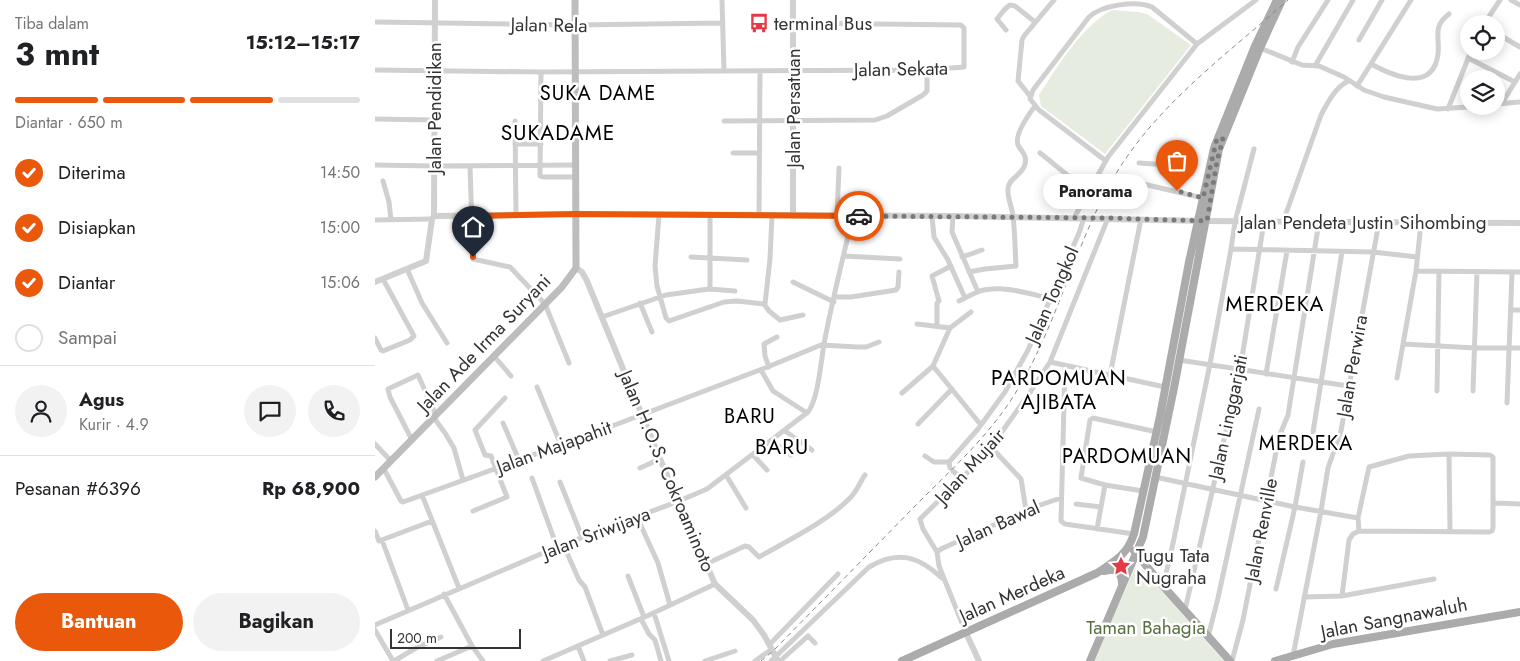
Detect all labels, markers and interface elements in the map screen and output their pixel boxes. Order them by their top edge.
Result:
place label: terminal Bus [774,10,872,37]
street label: Jalan Rela [507,11,588,39]
text: Tiba dalam [15,12,89,35]
bus stop icon: terminal Bus [748,12,770,34]
map controls [1460,15,1505,115]
button: locate [1460,15,1505,60]
text: 15:12–15:17 [246,29,360,56]
text: 3 mnt [15,31,99,77]
street label: Jalan Pendidikan [421,42,448,177]
street label: Jalan Persatuan [780,48,807,171]
street label: Jalan Sekata [851,55,948,83]
button: layers [1460,70,1505,115]
district label: SUKA DAME [540,79,656,108]
text: Diantar · 650 m [15,111,123,134]
district label: SUKADAME [501,118,615,148]
pin [1156,140,1198,191]
icon: bag [1163,147,1191,175]
icon: check [15,159,43,187]
text: Diterima [58,159,126,186]
text: 14:50 [320,161,360,184]
callout: Panorama [1042,174,1147,208]
text: Panorama [1059,180,1132,203]
courier [834,191,884,241]
icon: car [845,202,873,230]
pin [452,206,494,257]
street label: Jalan Pendeta Justin Sihombing [1237,209,1486,236]
icon: home [459,213,487,241]
icon: check [15,214,43,242]
text: Disiapkan [58,214,136,241]
text: 15:00 [320,216,360,239]
street label: Jalan Tongkol [1017,242,1085,351]
street label: Jalan Ade Irma Suryani [409,268,557,420]
icon: check [15,269,43,297]
text: Diantar [58,269,115,296]
text: 15:06 [320,271,360,294]
district label: MERDEKA [1226,289,1324,319]
street label: Jalan Perwira [1329,313,1374,422]
text: Sampai [58,324,117,351]
street label: Jalan Linggarjati [1201,352,1254,485]
street label: Jalan H.O.S. Cokroaminoto [611,363,722,576]
district label: PARDOMUAN AJIBATA [991,363,1127,417]
button: person [15,385,67,437]
button: chat [244,385,296,437]
button: phone [308,385,360,437]
text: Agus [79,386,124,413]
district label: BARU [724,402,776,431]
text: Kurir · 4.9 [79,413,149,436]
street label: Jalan Majapahit [490,414,616,481]
street label: Jalan Mujair [927,422,1012,512]
district label: MERDEKA [1259,429,1353,458]
district label: BARU [755,432,809,462]
district label: PARDOMUAN [1062,442,1192,471]
text: Pesanan #6396 [15,475,141,502]
text: Rp 68,900 [262,475,360,502]
street label: Jalan Renville [1237,476,1284,587]
street label: Jalan Bawal [949,494,1044,556]
street label: Jalan Sriwijaya [535,500,654,567]
place label: Tugu Tata Nugraha [1136,542,1210,591]
place icon: Tugu Tata Nugraha [1110,555,1132,577]
street label: Jalan Merdeka [952,559,1069,630]
street label: Jalan Sangnawaluh [1316,591,1470,646]
button: Bantuan [15,593,183,651]
button: Bagikan [193,593,360,651]
park label: Taman Bahagia [1086,614,1206,641]
scale bar [390,626,521,649]
text: 200 m [397,628,437,648]

